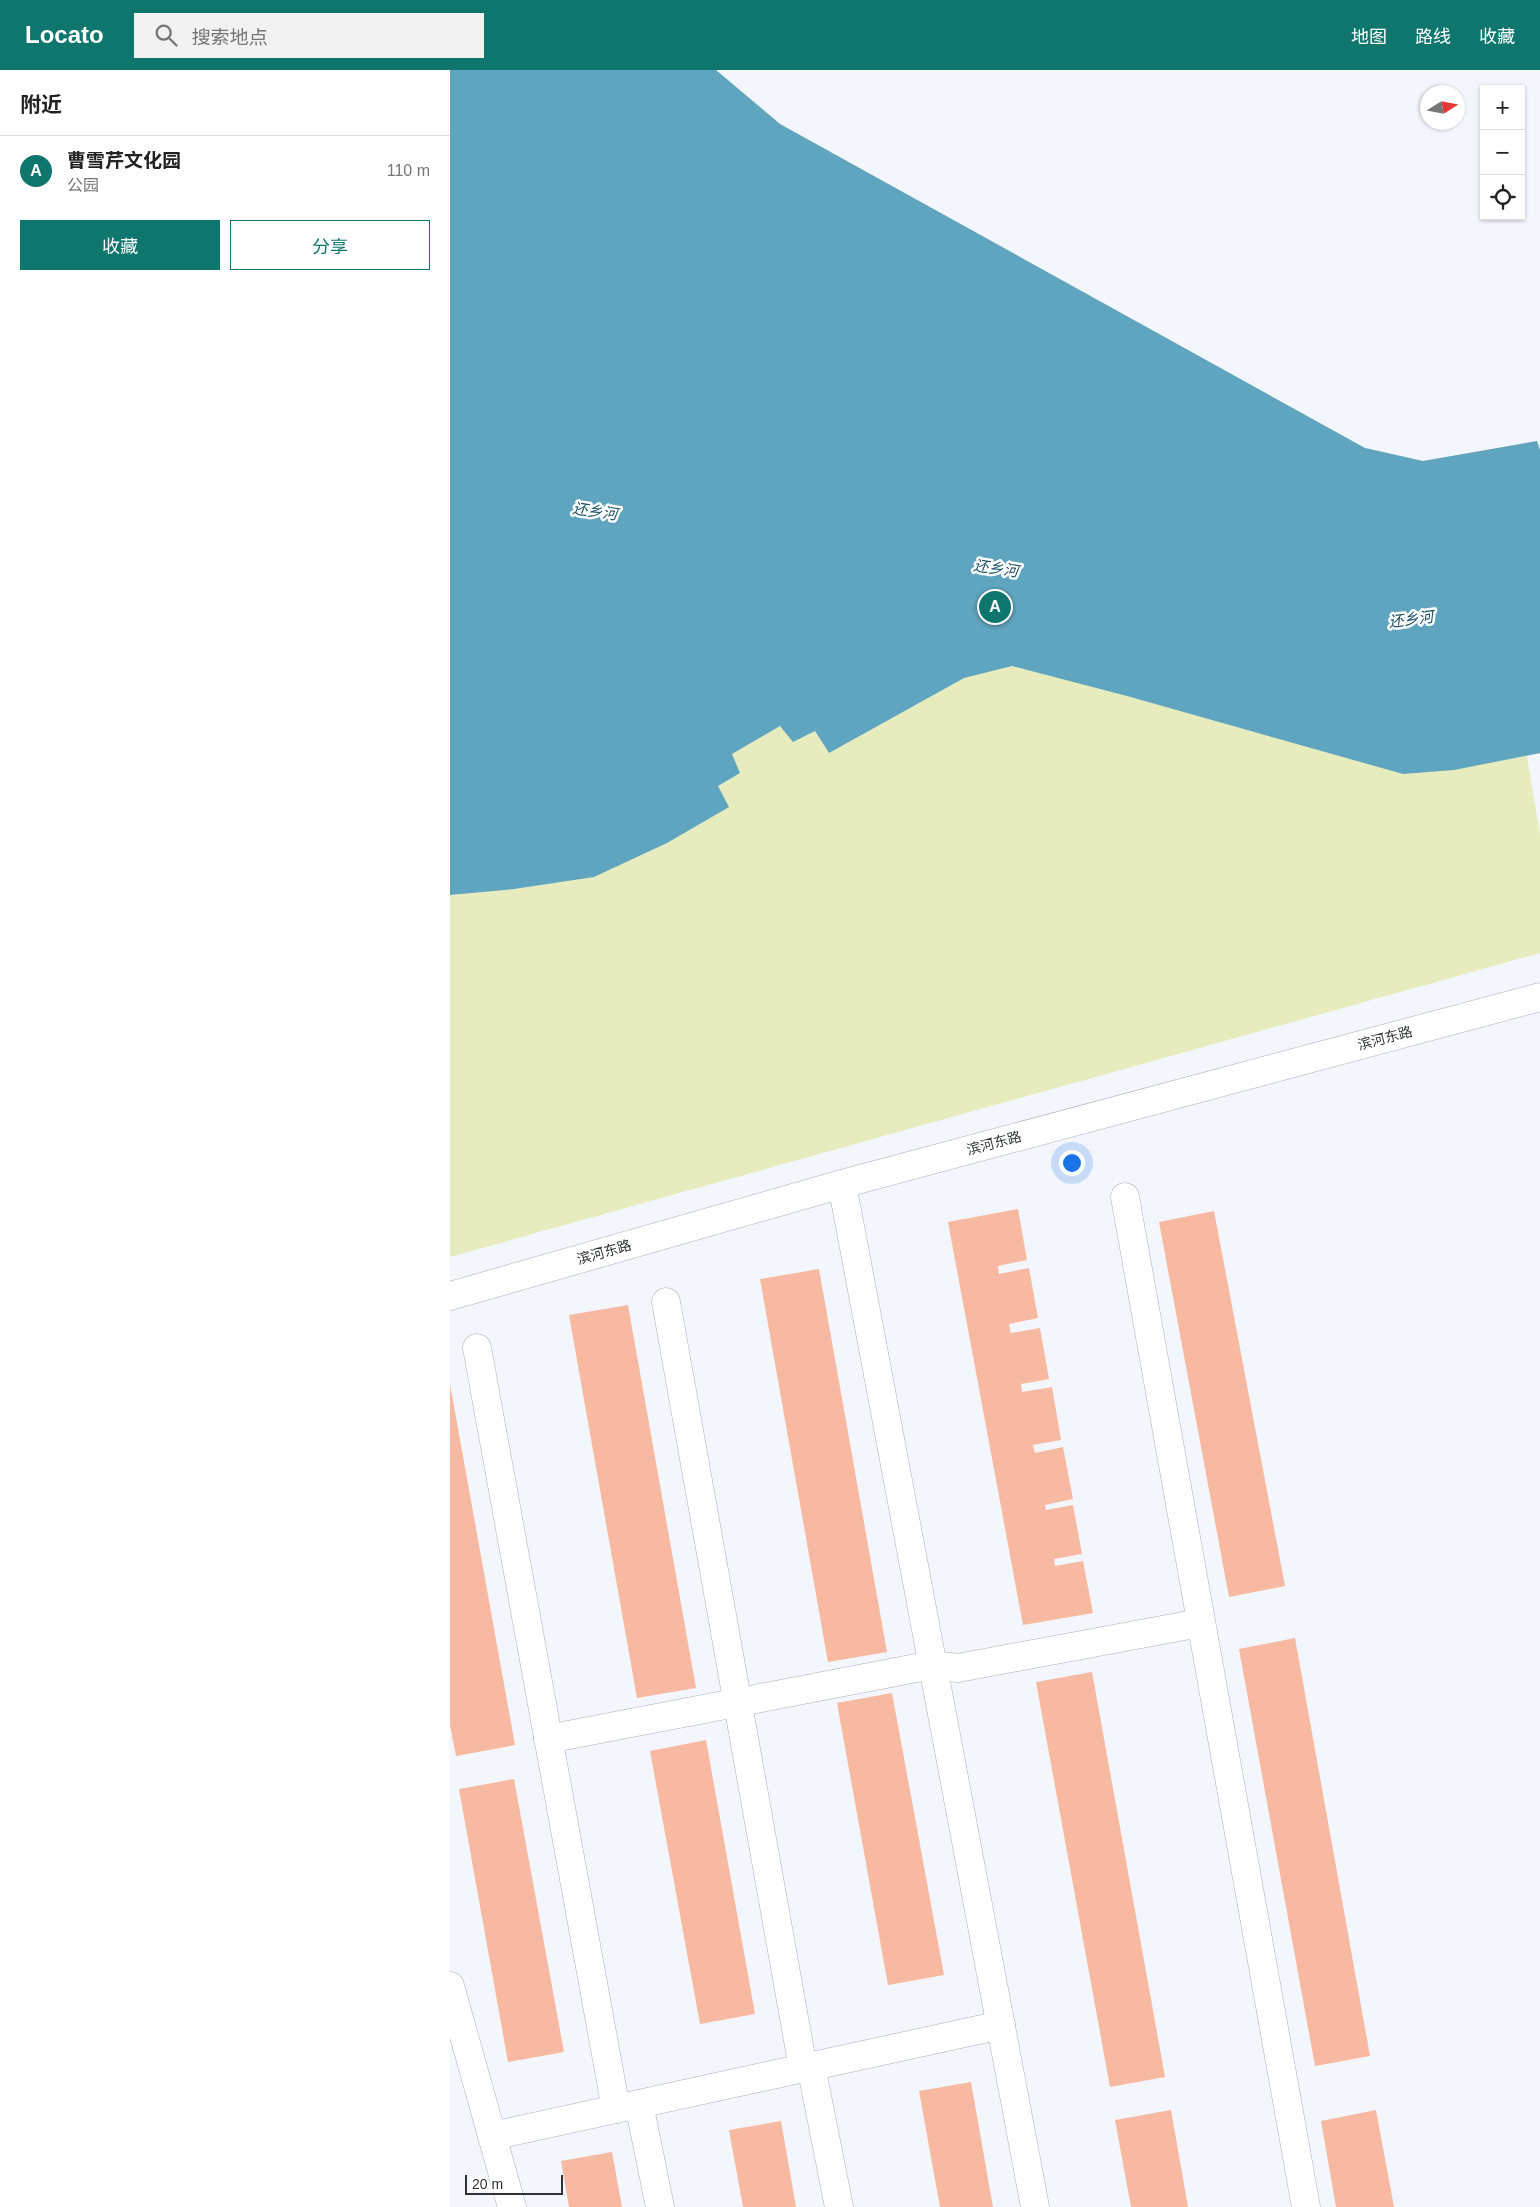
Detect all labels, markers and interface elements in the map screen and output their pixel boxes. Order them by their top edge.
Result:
search box [134,13,484,58]
text: Locato [25,21,104,48]
icon: search [152,21,180,49]
text: 搜索地点 [192,27,268,48]
text: 地图 [1351,27,1387,47]
text: 路线 [1415,27,1451,47]
text: 收藏 [1479,27,1515,47]
north arrow [1420,85,1465,130]
map controls [1480,85,1525,220]
button: + [1480,85,1525,130]
text: 附近 [20,93,62,116]
button: − [1480,130,1525,175]
text: 曹雪芹文化园 [67,150,181,171]
text: A [30,162,42,179]
text: 110 m [387,162,430,179]
button: locate [1480,175,1525,220]
text: 公园 [67,177,99,194]
button: 收藏 [20,220,220,270]
button: 分享 [230,220,430,270]
water label: 还乡河 [572,499,621,523]
water label: 还乡河 [973,556,1022,580]
pin: A [979,588,1011,626]
water label: 还乡河 [1388,607,1437,630]
street label: 滨河东路 [1356,1023,1414,1053]
street label: 滨河东路 [965,1128,1023,1158]
your location [1059,1150,1085,1176]
street label: 滨河东路 [575,1237,633,1267]
scale bar [465,2172,562,2195]
text: 20 m [472,2176,503,2192]

